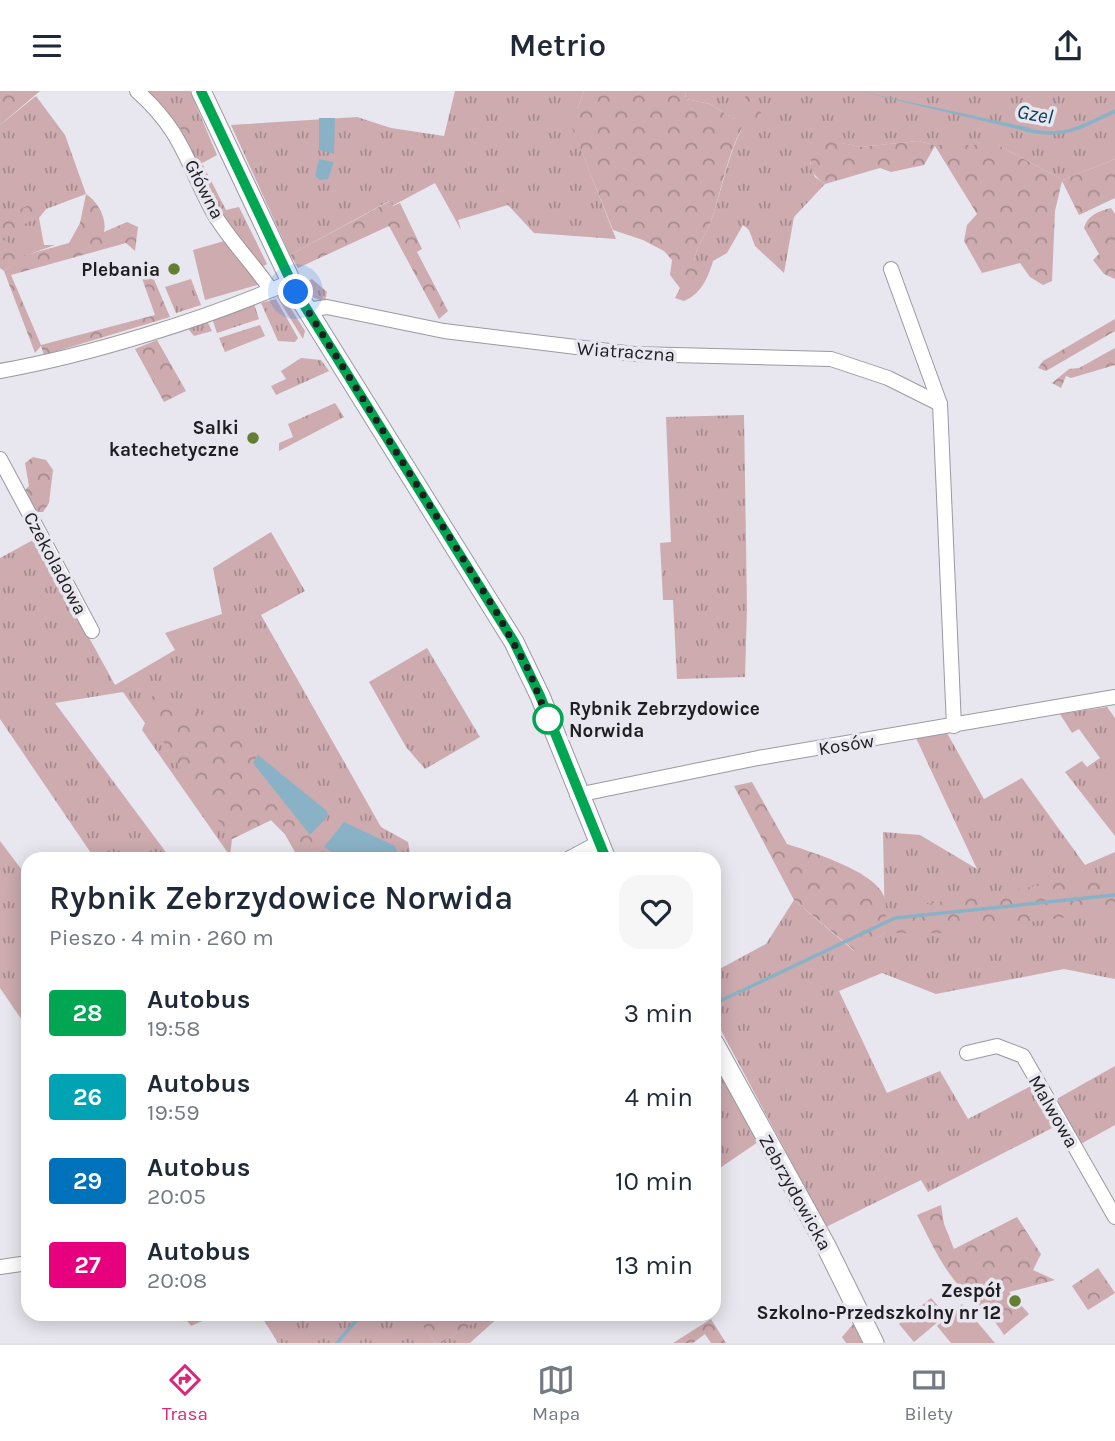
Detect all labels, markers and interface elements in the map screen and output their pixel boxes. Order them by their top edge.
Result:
icon: menu [28,27,66,65]
text: Metrio [509,27,606,64]
icon: share [1049,27,1087,65]
water label: Gzel [1015,99,1055,129]
street label: Główna [180,156,228,223]
place label: Plebania [81,259,160,281]
marker: Plebania [166,261,182,277]
your location [278,274,313,309]
street label: Wiatraczna [576,338,676,366]
place label: Salki katechetyczne [109,417,239,461]
marker: Salki katechetyczne [245,430,261,446]
street label: Czekoladowa [19,508,91,619]
place label: Rybnik Zebrzydowice Norwida [569,698,760,742]
marker: Rybnik Zebrzydowice Norwida [533,704,563,734]
street label: Kosów [817,730,876,760]
button: heart [619,875,693,949]
text: Rybnik Zebrzydowice Norwida [49,879,513,917]
text: Pieszo · 4 min · 260 m [49,924,274,951]
text: Autobus [147,984,251,1015]
text: 3 min [624,998,693,1029]
text: 28 [72,999,103,1027]
text: 19:58 [147,1015,200,1042]
text: Autobus [147,1068,251,1099]
street label: Malwowa [1024,1071,1083,1152]
text: 4 min [625,1082,693,1113]
text: 26 [73,1083,102,1111]
text: 19:59 [147,1099,200,1126]
street label: Zebrzydowicka [754,1131,836,1254]
text: Autobus [147,1152,251,1183]
text: 10 min [615,1166,693,1197]
text: 29 [73,1167,102,1195]
text: 20:05 [147,1183,206,1210]
text: Autobus [147,1236,251,1267]
text: 13 min [615,1250,693,1281]
text: 27 [74,1251,101,1279]
text: 20:08 [147,1267,207,1294]
place label: Zespół Szkolno-Przedszkolny nr 12 [757,1280,1001,1324]
marker: Zespół Szkolno-Przedszkolny nr 12 [1007,1293,1023,1309]
tab: Trasa [162,1361,208,1425]
tab: Mapa [532,1361,580,1425]
tab: Bilety [904,1361,953,1425]

